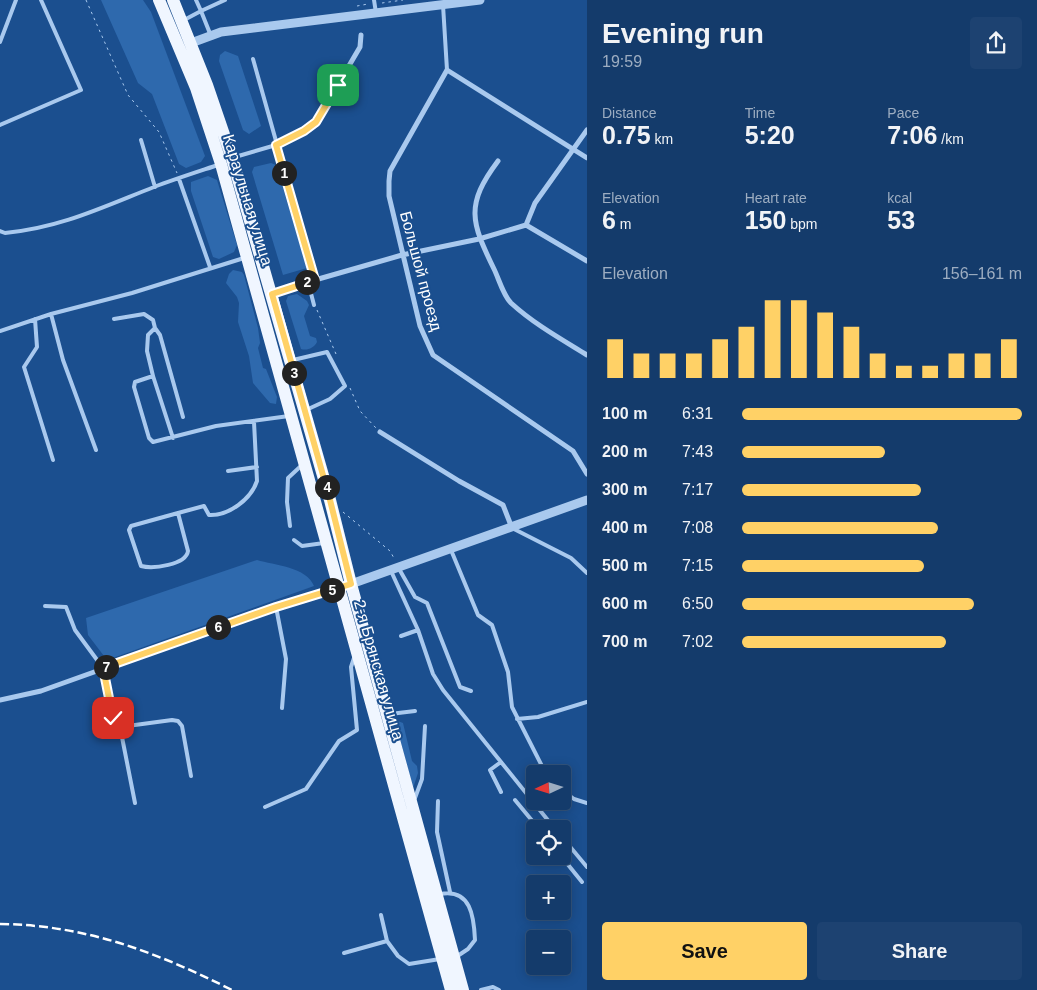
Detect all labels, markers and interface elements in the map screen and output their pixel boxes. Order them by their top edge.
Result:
button: share [970,17,1022,69]
text: Evening run [602,18,764,49]
text: 19:59 [602,53,642,70]
pin [317,64,359,106]
icon: arrive [324,71,352,99]
text: Distance [602,105,656,121]
text: Time [745,105,775,121]
text: Pace [887,105,919,121]
text: 0.75 [602,121,651,149]
text: 5:20 [745,121,795,149]
text: 7:06 [887,121,937,149]
text: km [651,131,673,147]
text: /km [937,131,964,147]
street label: Караульная улица [220,132,276,268]
pin: 1 [272,160,296,186]
text: 1 [281,165,288,181]
text: Elevation [602,190,660,206]
text: Heart rate [745,190,807,206]
text: kcal [887,190,912,206]
text: 6 [602,206,616,234]
text: 150 [745,206,786,234]
text: 53 [887,206,915,234]
street label: Большой проезд [397,209,445,333]
text: m [616,216,631,232]
text: bpm [786,216,818,232]
text: Elevation [602,265,668,282]
text: 156–161 m [942,265,1022,282]
pin: 2 [294,270,320,294]
text: 2 [304,274,311,290]
pin: 3 [282,360,306,386]
text: 3 [291,365,298,381]
text: 100 m [602,405,647,422]
text: 6:31 [682,405,713,422]
text: 200 m [602,443,647,460]
text: 7:43 [682,443,713,460]
pin: 4 [314,474,340,500]
text: 4 [324,479,331,495]
text: 300 m [602,481,647,498]
text: 7:17 [682,481,713,498]
text: 400 m [602,519,647,536]
text: 7:08 [682,519,713,536]
text: 500 m [602,557,647,574]
text: 7:15 [682,557,713,574]
pin: 5 [320,578,344,602]
text: 5 [329,582,336,598]
text: 600 m [602,595,647,612]
text: 6:50 [682,595,713,612]
street label: 2-я Брянская улица [351,598,407,742]
pin: 6 [206,614,230,640]
text: 6 [215,619,222,635]
text: 700 m [602,633,647,650]
text: 7:02 [682,633,713,650]
pin: 7 [94,654,118,680]
text: 7 [103,659,110,675]
pin [92,697,134,739]
icon: check [99,704,127,732]
north arrow [526,765,571,810]
map controls [526,765,571,975]
button: locate [526,820,571,865]
button: + [526,875,571,920]
button: Save [602,922,807,980]
button: Share [817,922,1022,980]
button: − [526,930,571,975]

